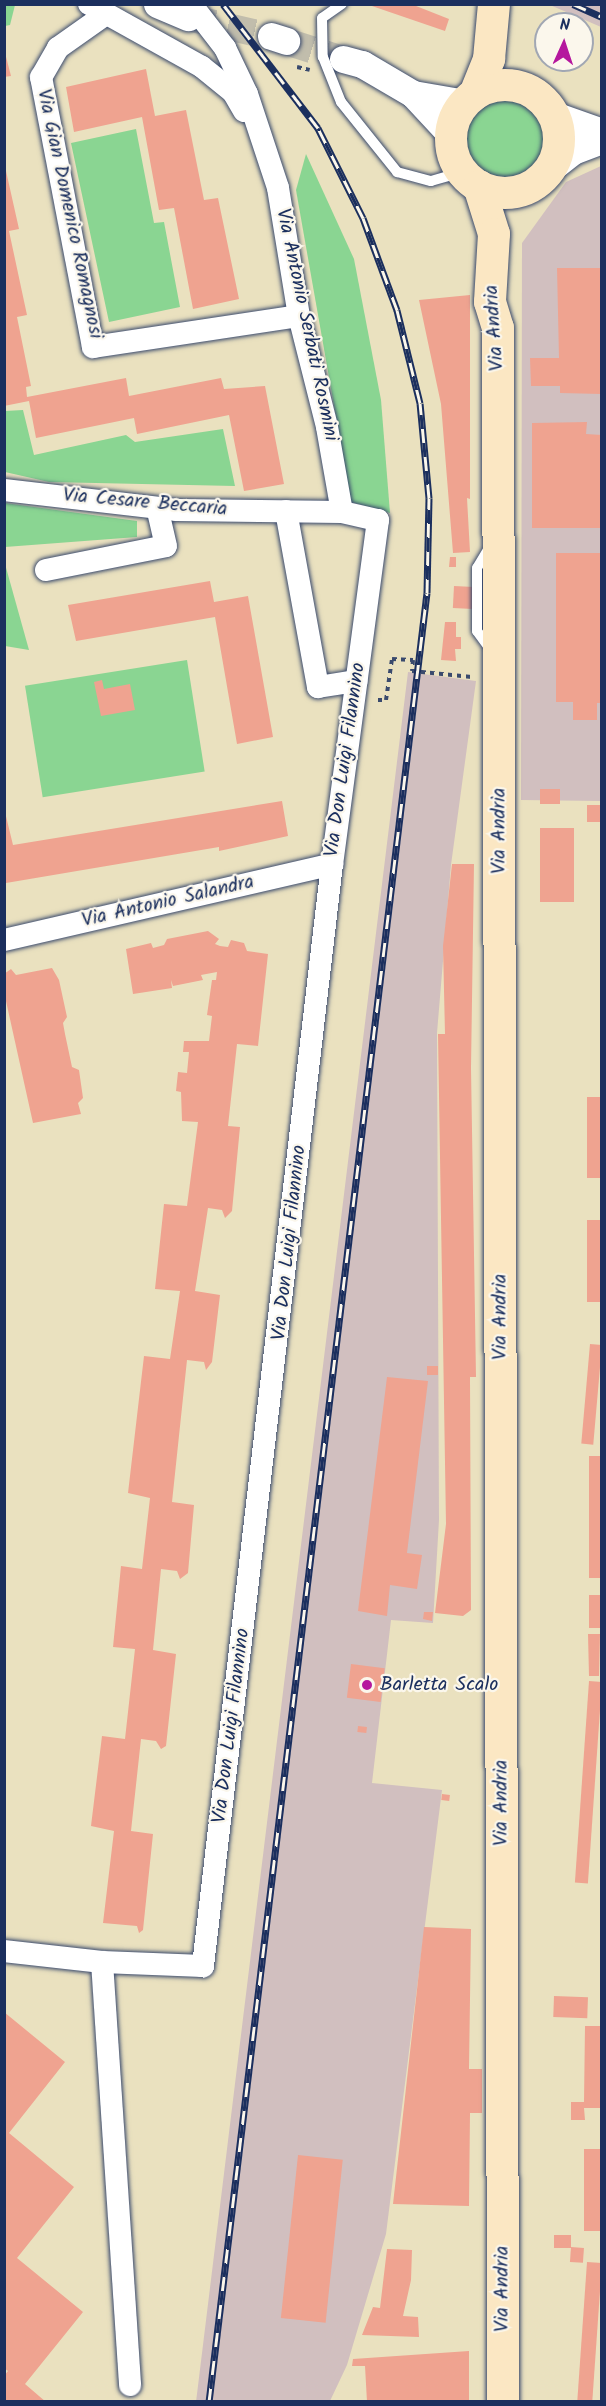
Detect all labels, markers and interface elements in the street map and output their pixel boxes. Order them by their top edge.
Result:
north arrow [534,12,594,72]
text: N [559,13,571,38]
street label: Via Gian Domenico Romagnosi [31,87,107,341]
street label: Via Antonio Serbati Rosmini [270,207,342,443]
street label: Via Andria [480,284,510,372]
street label: Via Cesare Beccaria [62,484,228,522]
street label: Via Don Luigi Filannino [320,661,372,859]
street label: Via Andria [488,788,512,874]
street label: Via Antonio Salandra [80,871,256,933]
street label: Via Don Luigi Filannino [268,1144,312,1342]
street label: Via Andria [489,1274,513,1360]
street label: Via Don Luigi Filannino [208,1627,256,1825]
place label: Barletta Scalo [380,1673,498,1697]
marker: Barletta Scalo [358,1676,376,1694]
street label: Via Andria [490,1760,514,1846]
street label: Via Andria [491,2246,515,2332]

